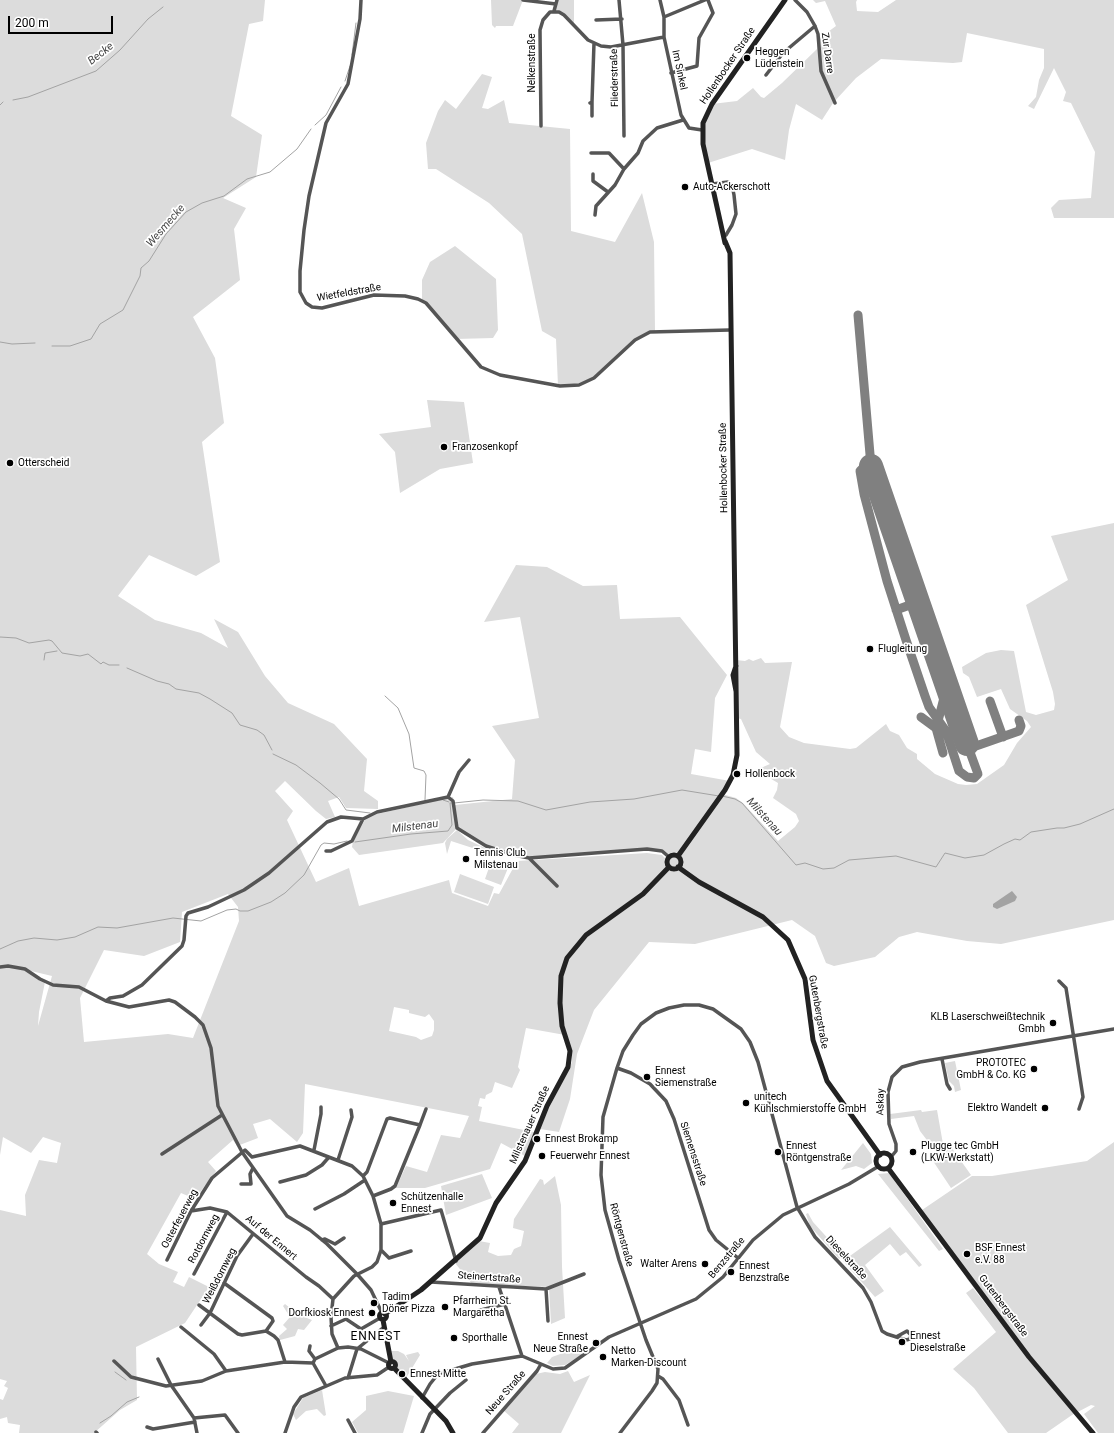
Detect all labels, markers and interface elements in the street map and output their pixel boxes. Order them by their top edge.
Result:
scale bar [10,8,115,34]
text: 200 m [15,16,49,30]
street label: Hollenbocker Straße [698,25,758,107]
street label: Zur Darre [818,32,836,74]
street label: Nelkenstraße [526,34,538,92]
water label: Becke [86,40,116,68]
place label: Heggen Lüdenstein [755,46,804,70]
street label: Fliederstraße [608,49,622,107]
street label: Im Sinkel [669,49,689,91]
marker: Heggen Lüdenstein [742,53,752,63]
place label: Auto-Ackerschott [693,181,770,193]
marker: Auto-Ackerschott [680,182,690,192]
water label: Wesmecke [144,202,188,250]
street label: Wietfeldstraße [316,281,382,305]
street label: Hollenbocker Straße [717,423,731,513]
place label: Franzosenkopf [452,441,518,453]
marker: Franzosenkopf [439,442,449,452]
place label: Otterscheid [18,457,69,469]
marker: Otterscheid [5,458,15,468]
place label: Flugleitung [878,643,927,655]
marker: Flugleitung [865,644,875,654]
place label: Hollenbock [745,768,795,780]
marker: Hollenbock [732,769,742,779]
water label: Milstenau [743,795,785,839]
water label: Milstenau [391,818,439,836]
place label: Tennis Club Milstenau [474,847,526,870]
marker: Tennis Club Milstenau [461,854,471,864]
street label: Gutenbergstraße [806,974,830,1050]
place label: KLB Laserschweißtechnik Gmbh [931,1011,1045,1034]
marker: KLB Laserschweißtechnik Gmbh [1048,1018,1058,1028]
place label: PROTOTEC GmbH & Co. KG [956,1057,1026,1080]
marker: PROTOTEC GmbH & Co. KG [1029,1064,1039,1074]
place label: Ennest Siemenstraße [655,1065,717,1088]
marker: Ennest Siemenstraße [642,1072,652,1082]
street label: Milstenauer Straße [507,1084,553,1166]
street label: Askay [875,1088,887,1116]
place label: unitech Kühlschmierstoffe GmbH [754,1091,866,1114]
marker: unitech Kühlschmierstoffe GmbH [741,1098,751,1108]
place label: Elektro Wandelt [967,1102,1037,1114]
marker: Elektro Wandelt [1040,1103,1050,1113]
street label: Siemensstraße [677,1120,709,1188]
place label: Ennest Brokamp [545,1133,618,1145]
marker: Ennest Brokamp [532,1134,542,1144]
place label: Ennest Röntgenstraße [786,1140,851,1164]
place label: Plugge tec GmbH (LKW-Werkstatt) [921,1140,999,1164]
marker: Ennest Röntgenstraße [773,1147,783,1157]
marker: Plugge tec GmbH (LKW-Werkstatt) [908,1147,918,1157]
place label: Feuerwehr Ennest [550,1150,630,1162]
marker: Feuerwehr Ennest [537,1151,547,1161]
street label: Osterfeuerweg [159,1187,201,1251]
place label: Schützenhalle Ennest [401,1191,463,1214]
marker: Schützenhalle Ennest [388,1198,398,1208]
street label: Röntgenstraße [607,1202,635,1268]
street label: Rotdornweg [186,1212,222,1266]
street label: Auf der Ennert [243,1213,299,1263]
street label: Dieselstraße [823,1234,869,1282]
street label: Benzstraße [706,1235,748,1281]
place label: BSF Ennest e.V. 88 [975,1242,1026,1266]
street label: Weißdornweg [201,1246,239,1306]
marker: BSF Ennest e.V. 88 [962,1249,972,1259]
place label: Walter Arens [640,1258,697,1270]
marker: Walter Arens [700,1259,710,1269]
place label: Ennest Benzstraße [739,1260,789,1284]
marker: Ennest Benzstraße [726,1267,736,1277]
street label: Steinertstraße [457,1270,521,1286]
street label: Gutenbergstraße [976,1273,1030,1339]
place label: Tadim Döner Pizza [382,1291,435,1314]
place label: Pfarrheim St. Margaretha [453,1295,511,1318]
marker: Tadim Döner Pizza [369,1298,379,1308]
marker: Pfarrheim St. Margaretha [440,1302,450,1312]
place label: Dorfkiosk Ennest [288,1307,364,1319]
marker: Dorfkiosk Ennest [367,1308,377,1318]
district label: ENNEST [350,1330,402,1344]
place label: Ennest Dieselstraße [910,1330,966,1354]
place label: Ennest Neue Straße [533,1331,588,1354]
place label: Sporthalle [462,1332,507,1344]
marker: Sporthalle [449,1333,459,1343]
marker: Ennest Dieselstraße [897,1337,907,1347]
marker: Ennest Neue Straße [591,1338,601,1348]
place label: Netto Marken-Discount [611,1345,687,1368]
marker: Netto Marken-Discount [598,1352,608,1362]
place label: Ennest Mitte [410,1368,466,1380]
street label: Neue Straße [483,1368,529,1418]
marker: Ennest Mitte [397,1369,407,1379]

